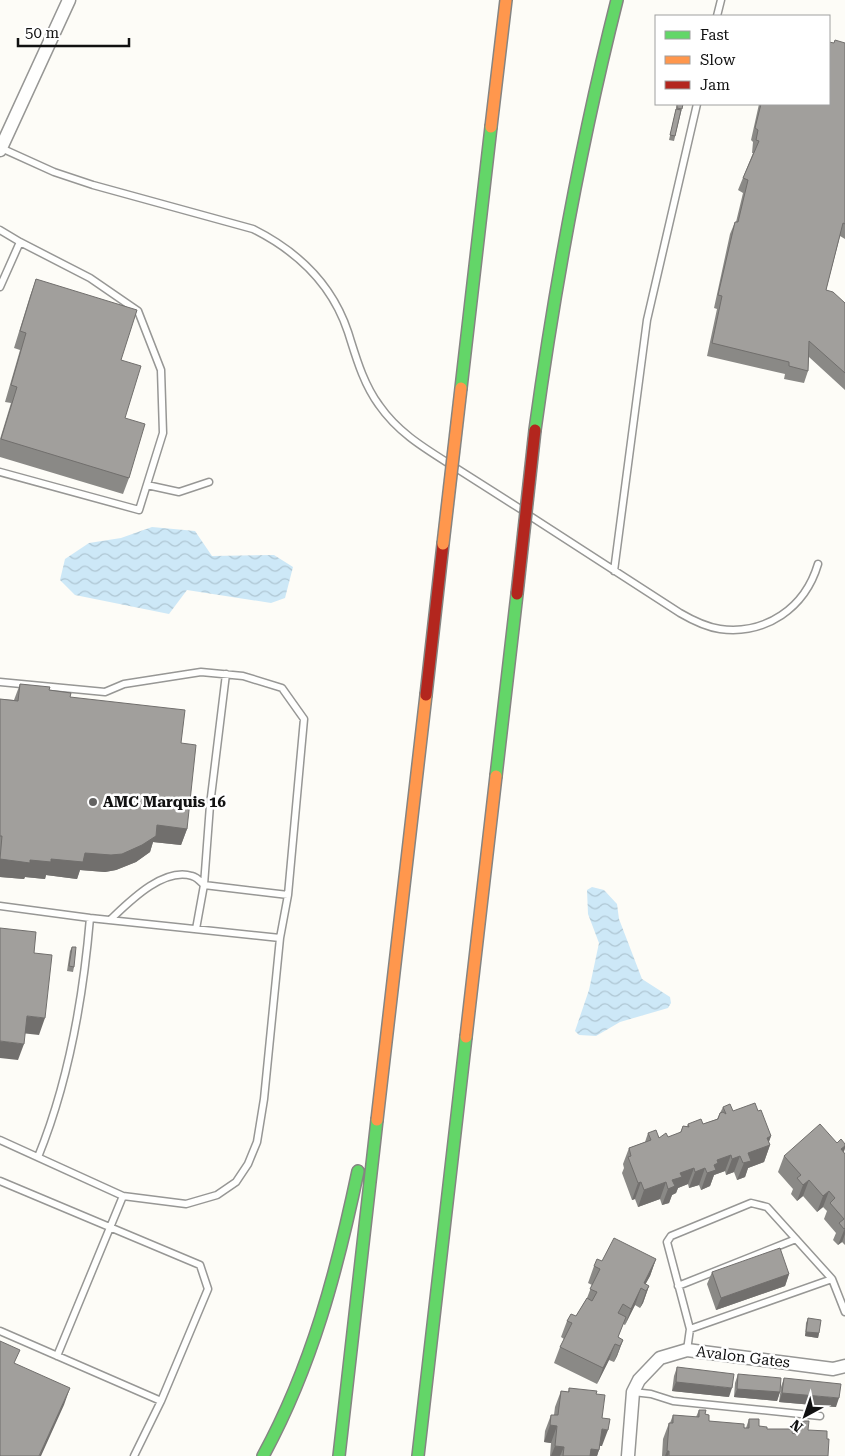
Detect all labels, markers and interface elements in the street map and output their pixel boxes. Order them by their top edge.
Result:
scale bar [18,15,129,47]
legend [655,15,830,105]
text: 50 m [25,24,60,42]
text: Fast [700,26,730,44]
text: Slow [700,51,736,69]
text: Jam [700,76,730,94]
place label: AMC Marquis 16 [103,793,226,811]
marker: AMC Marquis 16 [87,796,99,808]
street label: Avalon Gates [695,1342,791,1372]
north arrow [780,1391,830,1441]
text: N [787,1416,806,1436]

